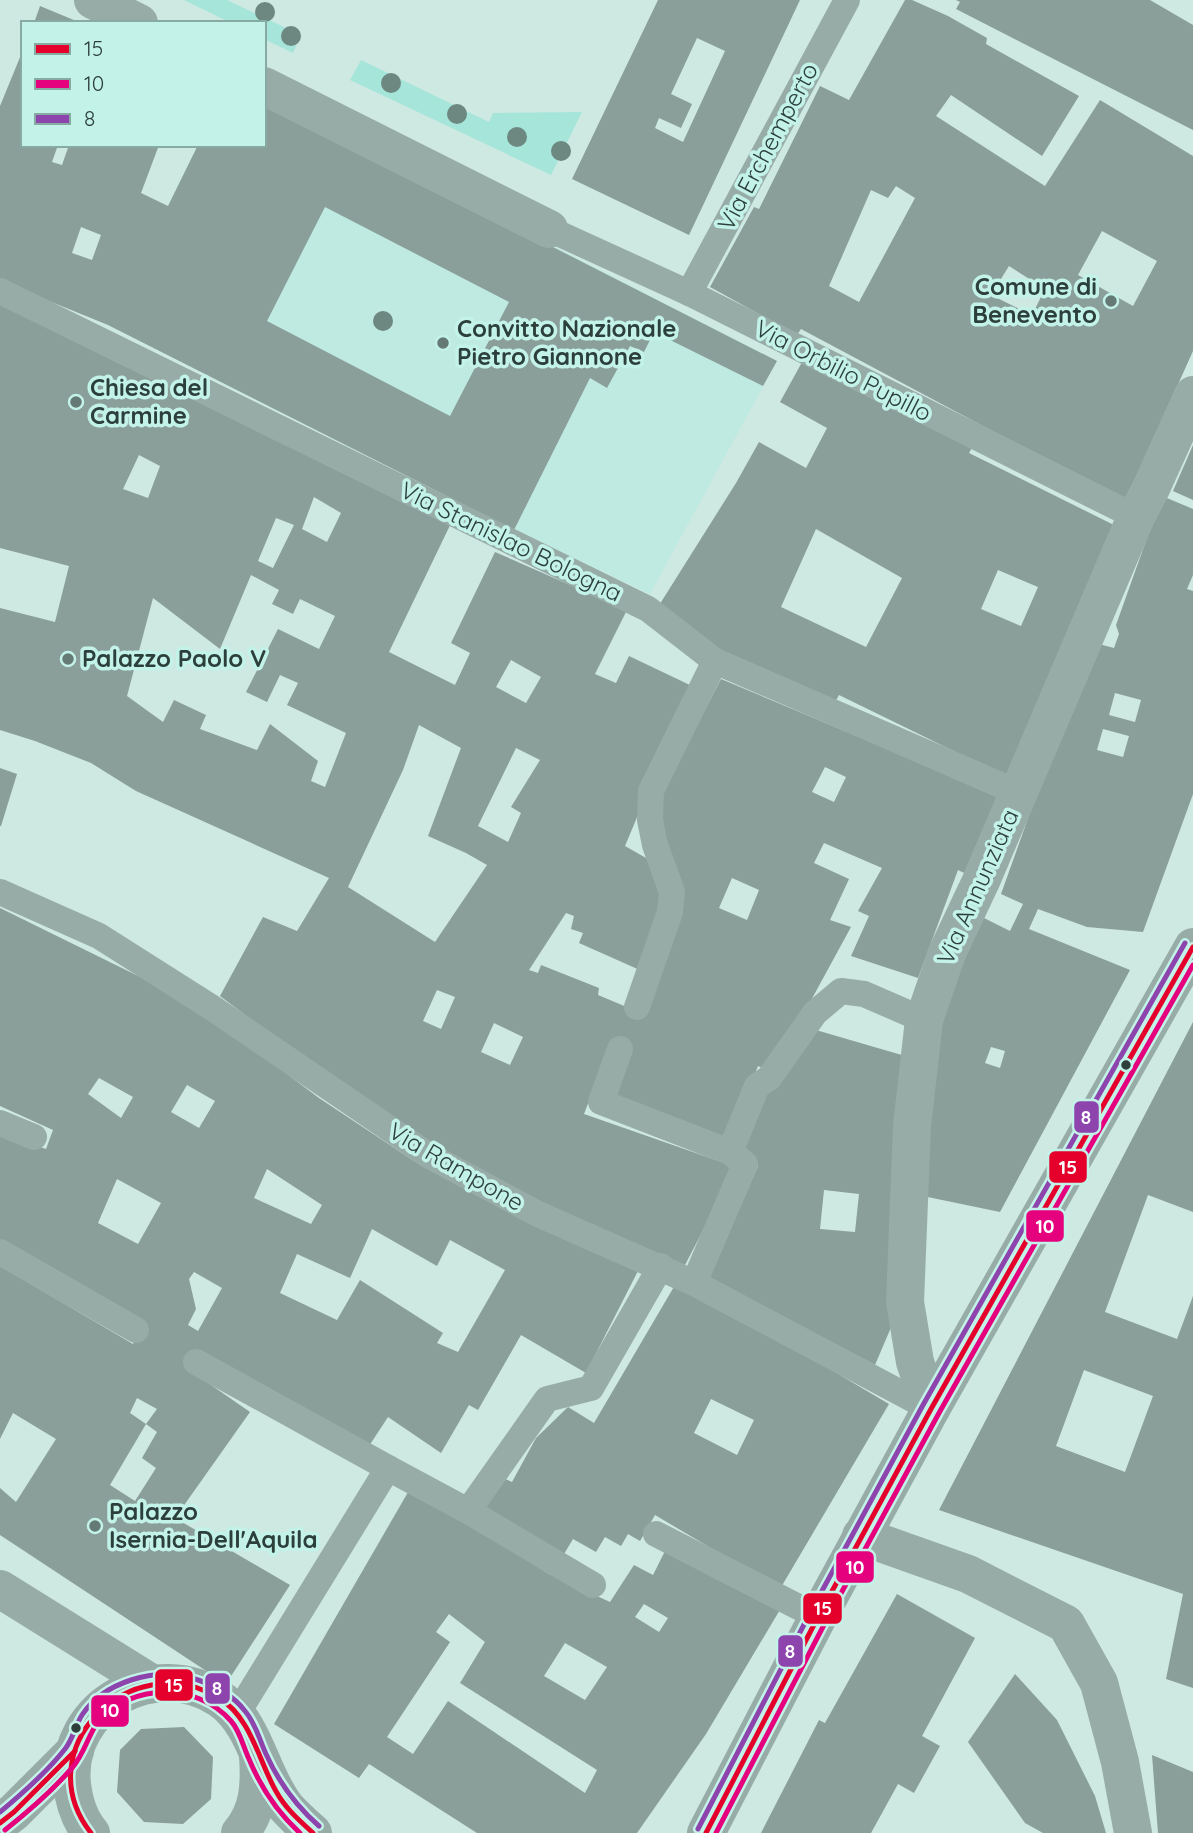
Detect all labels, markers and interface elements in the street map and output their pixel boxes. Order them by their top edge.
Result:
legend [21,21,266,147]
text: 15 [84,35,103,61]
street label: Via Erchemperto [710,57,824,236]
text: 10 [84,70,104,96]
text: 8 [84,105,95,131]
place label: Comune di Benevento [972,271,1097,329]
marker: Comune di Benevento [1103,293,1119,309]
place label: Convitto Nazionale Pietro Giannone [457,313,676,371]
street label: Via Orbilio Pupillo [750,313,937,428]
marker: Convitto Nazionale Pietro Giannone [435,335,451,351]
place label: Chiesa del Carmine [90,372,208,430]
marker: Chiesa del Carmine [68,394,84,410]
street label: Via Stanislao Bologna [396,474,627,608]
place label: Palazzo Paolo V [82,643,266,673]
marker: Palazzo Paolo V [60,651,76,667]
street label: Via Annunziata [929,804,1025,969]
unlabelled marker [1119,1058,1133,1072]
line badge: 8 [1073,1100,1100,1134]
text: 8 [1081,1105,1091,1129]
street label: Via Rampone [383,1115,530,1217]
line badge: 15 [1048,1150,1088,1184]
text: 15 [1059,1155,1077,1179]
line badge: 10 [1025,1209,1065,1243]
text: 10 [1035,1214,1055,1238]
place label: Palazzo Isernia-Dell'Aquila [109,1496,318,1554]
marker: Palazzo Isernia-Dell'Aquila [87,1518,103,1534]
line badge: 10 [835,1550,875,1584]
text: 10 [845,1555,865,1579]
line badge: 15 [802,1592,843,1625]
text: 15 [814,1596,832,1620]
line badge: 8 [777,1634,804,1668]
text: 8 [785,1639,795,1663]
line badge: 15 [154,1668,194,1702]
line badge: 8 [204,1672,231,1705]
text: 15 [165,1673,183,1697]
text: 8 [212,1676,222,1700]
line badge: 10 [90,1694,130,1728]
text: 10 [100,1698,120,1722]
unlabelled marker [69,1721,83,1735]

